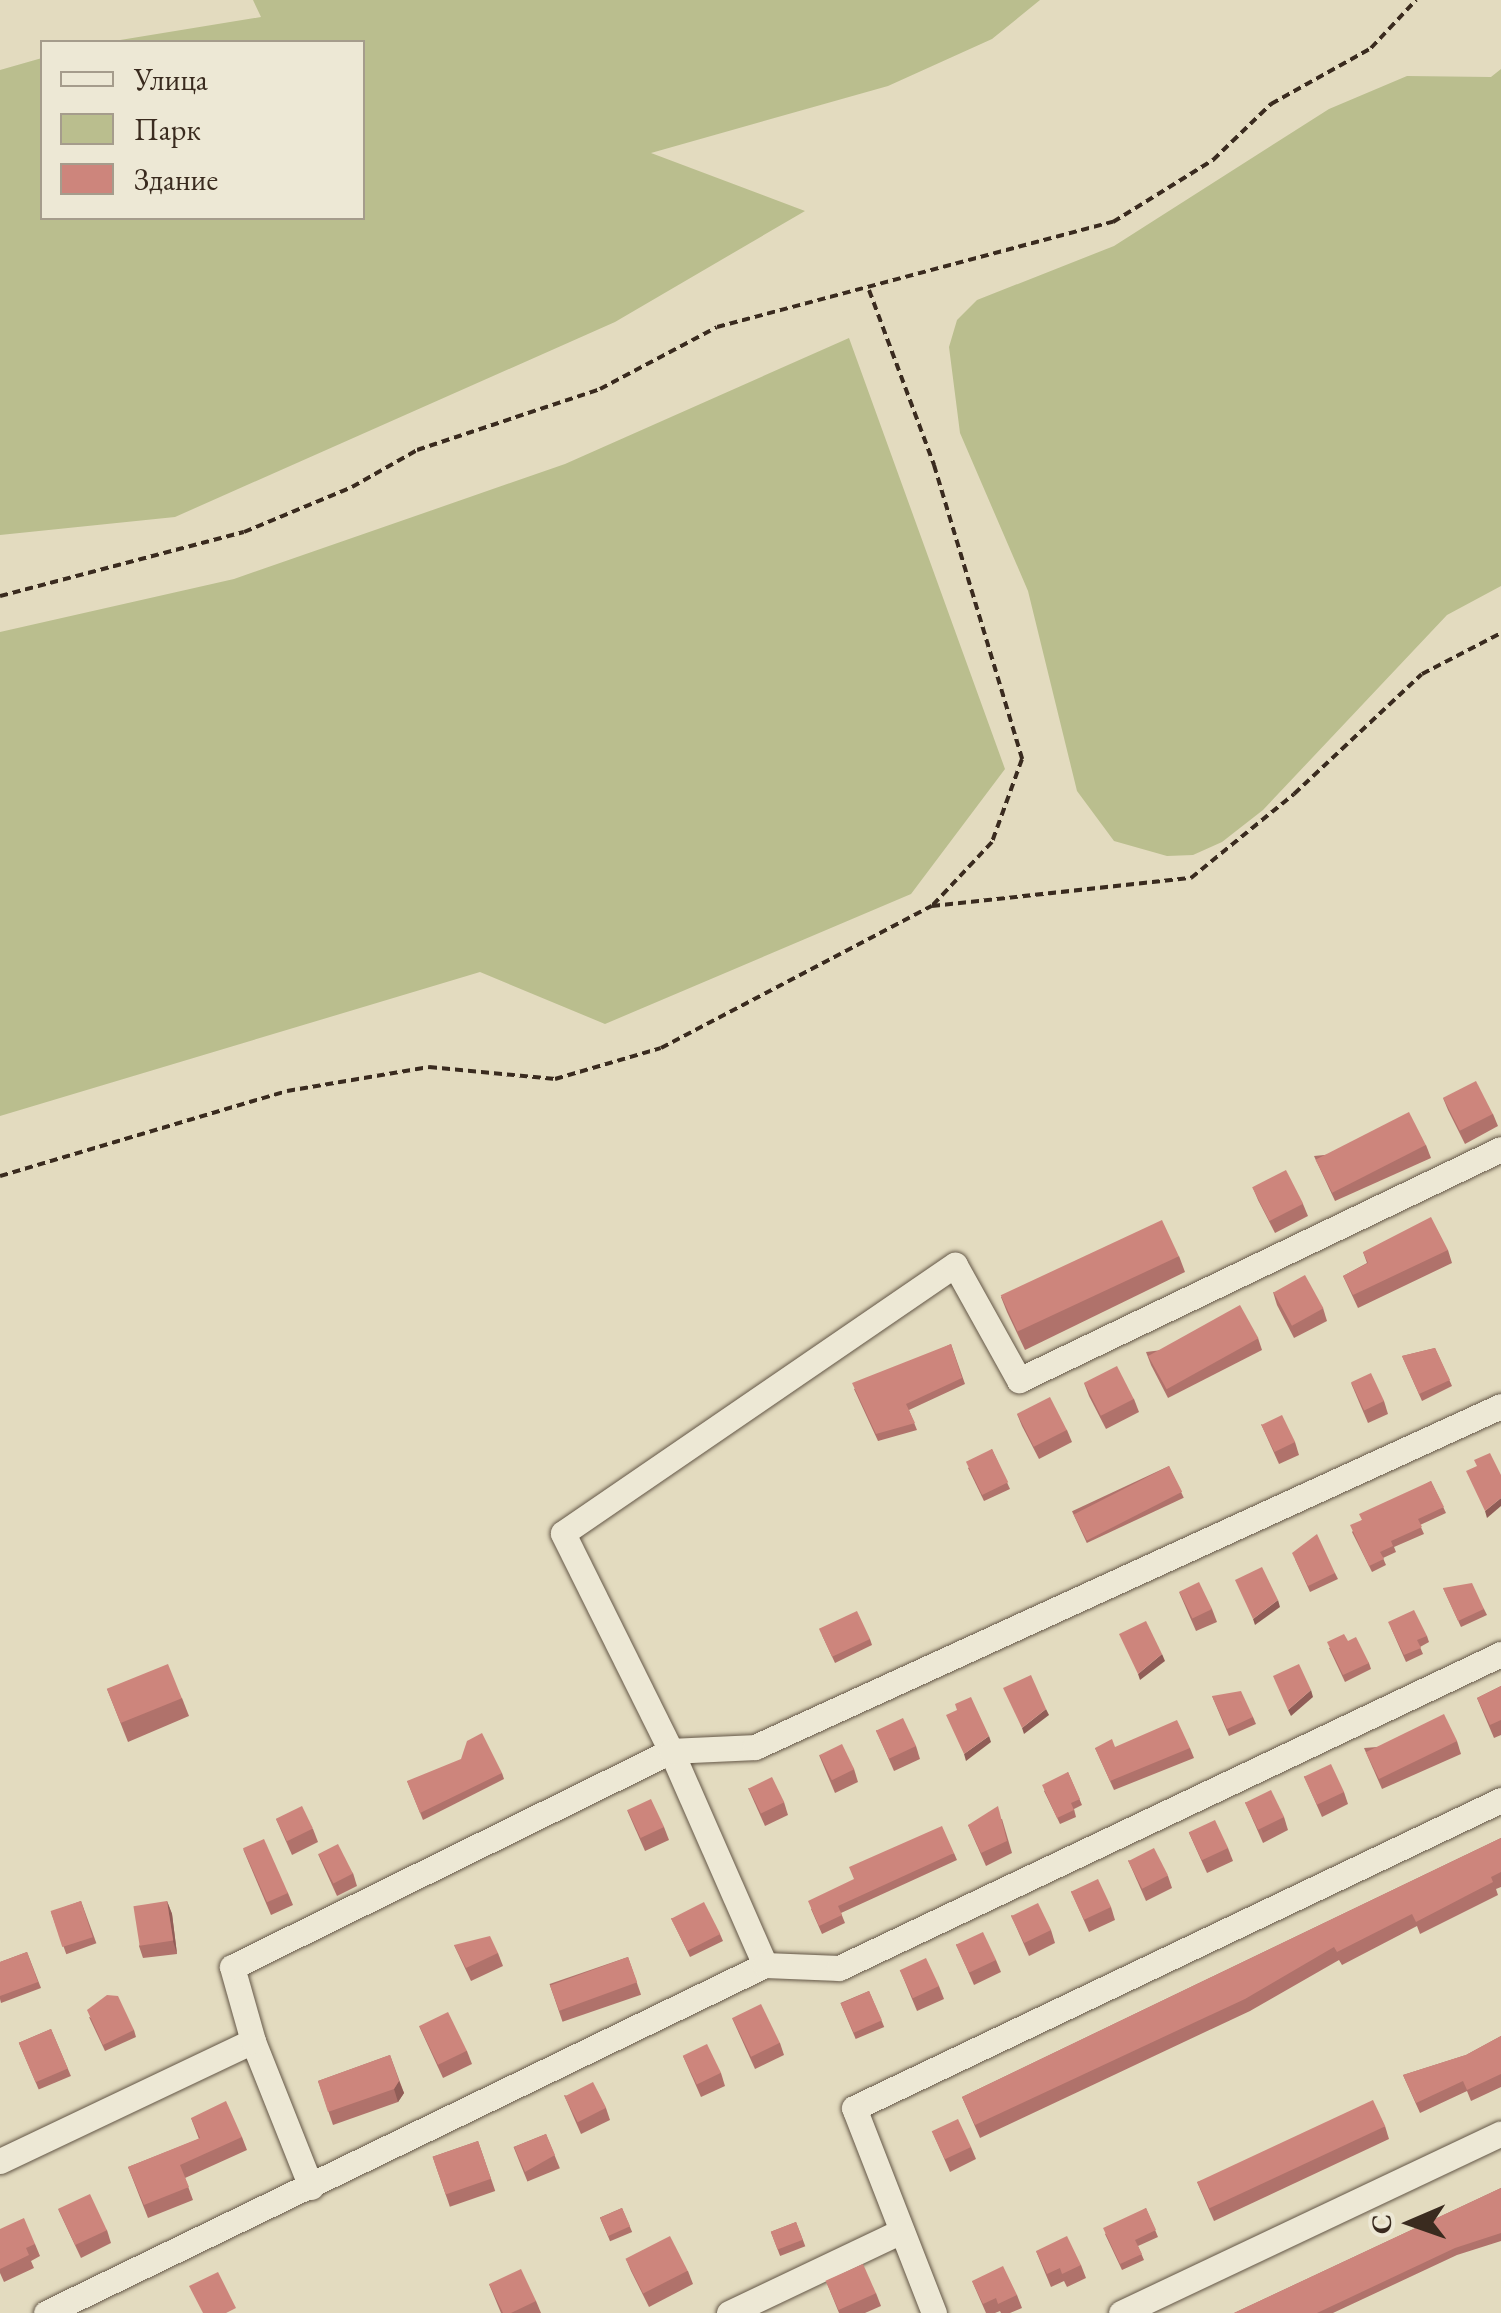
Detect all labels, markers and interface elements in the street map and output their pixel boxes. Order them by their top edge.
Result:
legend [40,40,365,220]
text: Улица [134,60,208,99]
text: Парк [134,110,201,149]
text: Здание [134,160,218,199]
north arrow [1361,2173,1461,2273]
text: С [1363,2214,1399,2235]

